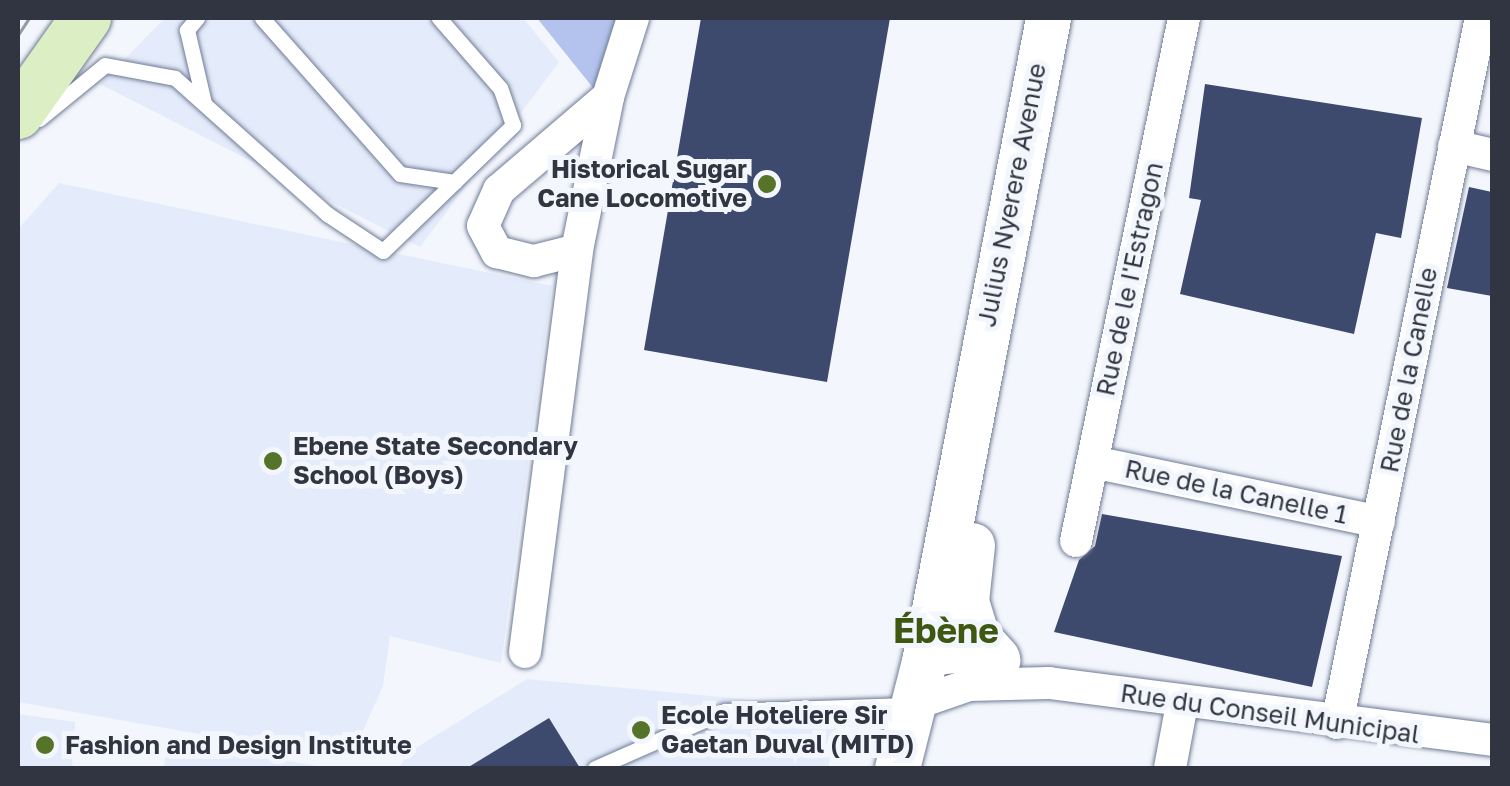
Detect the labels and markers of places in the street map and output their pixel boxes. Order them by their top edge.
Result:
place label: Historical Sugar Cane Locomotive [537,155,747,214]
marker: Historical Sugar Cane Locomotive [756,173,778,195]
place label: Ebene State Secondary School (Boys) [293,432,578,491]
marker: Ebene State Secondary School (Boys) [262,450,284,472]
place label: Ecole Hoteliere Sir Gaetan Duval (MITD) [661,701,914,760]
marker: Ecole Hoteliere Sir Gaetan Duval (MITD) [630,719,652,741]
place label: Fashion and Design Institute [65,730,412,760]
marker: Fashion and Design Institute [34,734,56,756]

